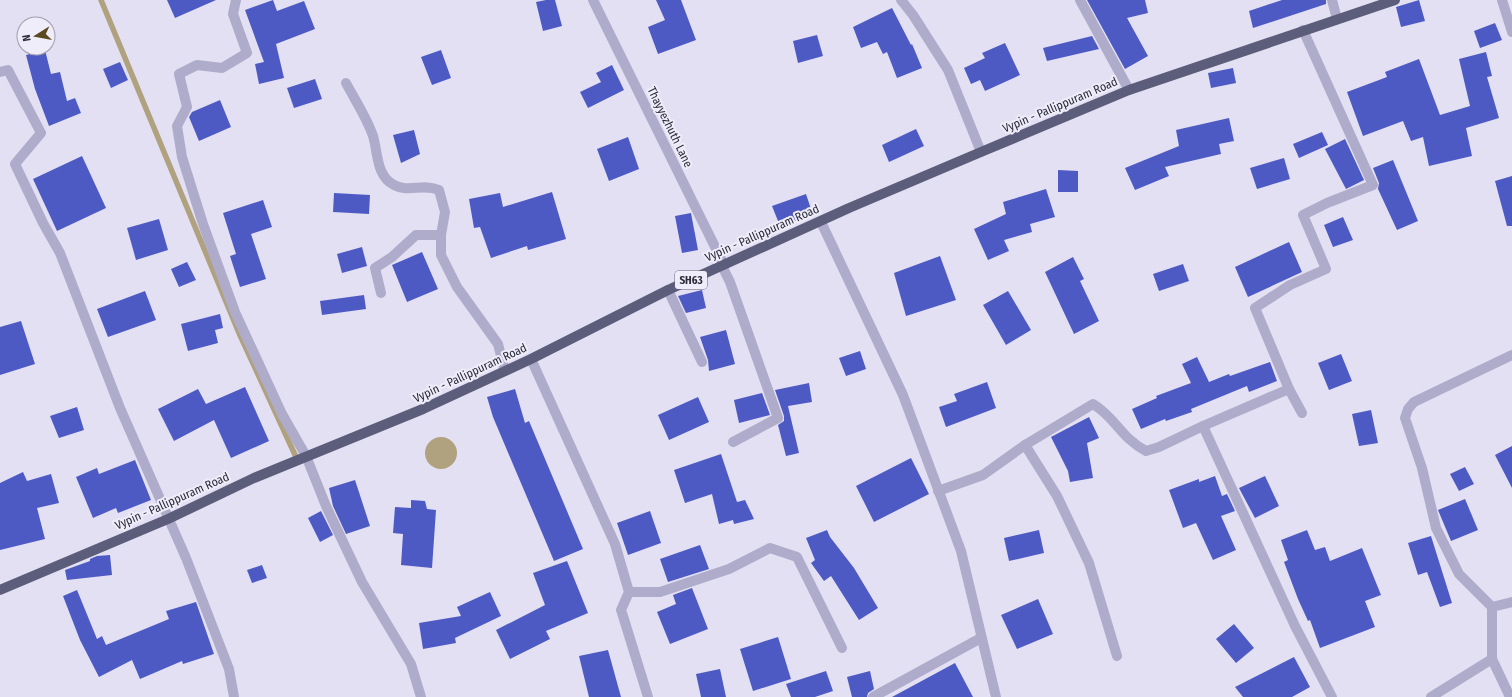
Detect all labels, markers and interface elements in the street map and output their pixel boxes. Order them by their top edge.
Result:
north arrow [16,16,56,56]
text: N [20,33,34,42]
street label: Vypin - Pallippuram Road [1000,74,1120,136]
street label: Thayyezhuth Lane [644,84,696,170]
street label: Vypin - Pallippuram Road [703,201,821,265]
road number: SH63 [675,271,707,289]
street label: Vypin - Pallippuram Road [411,341,529,405]
street label: Vypin - Pallippuram Road [113,469,231,533]

